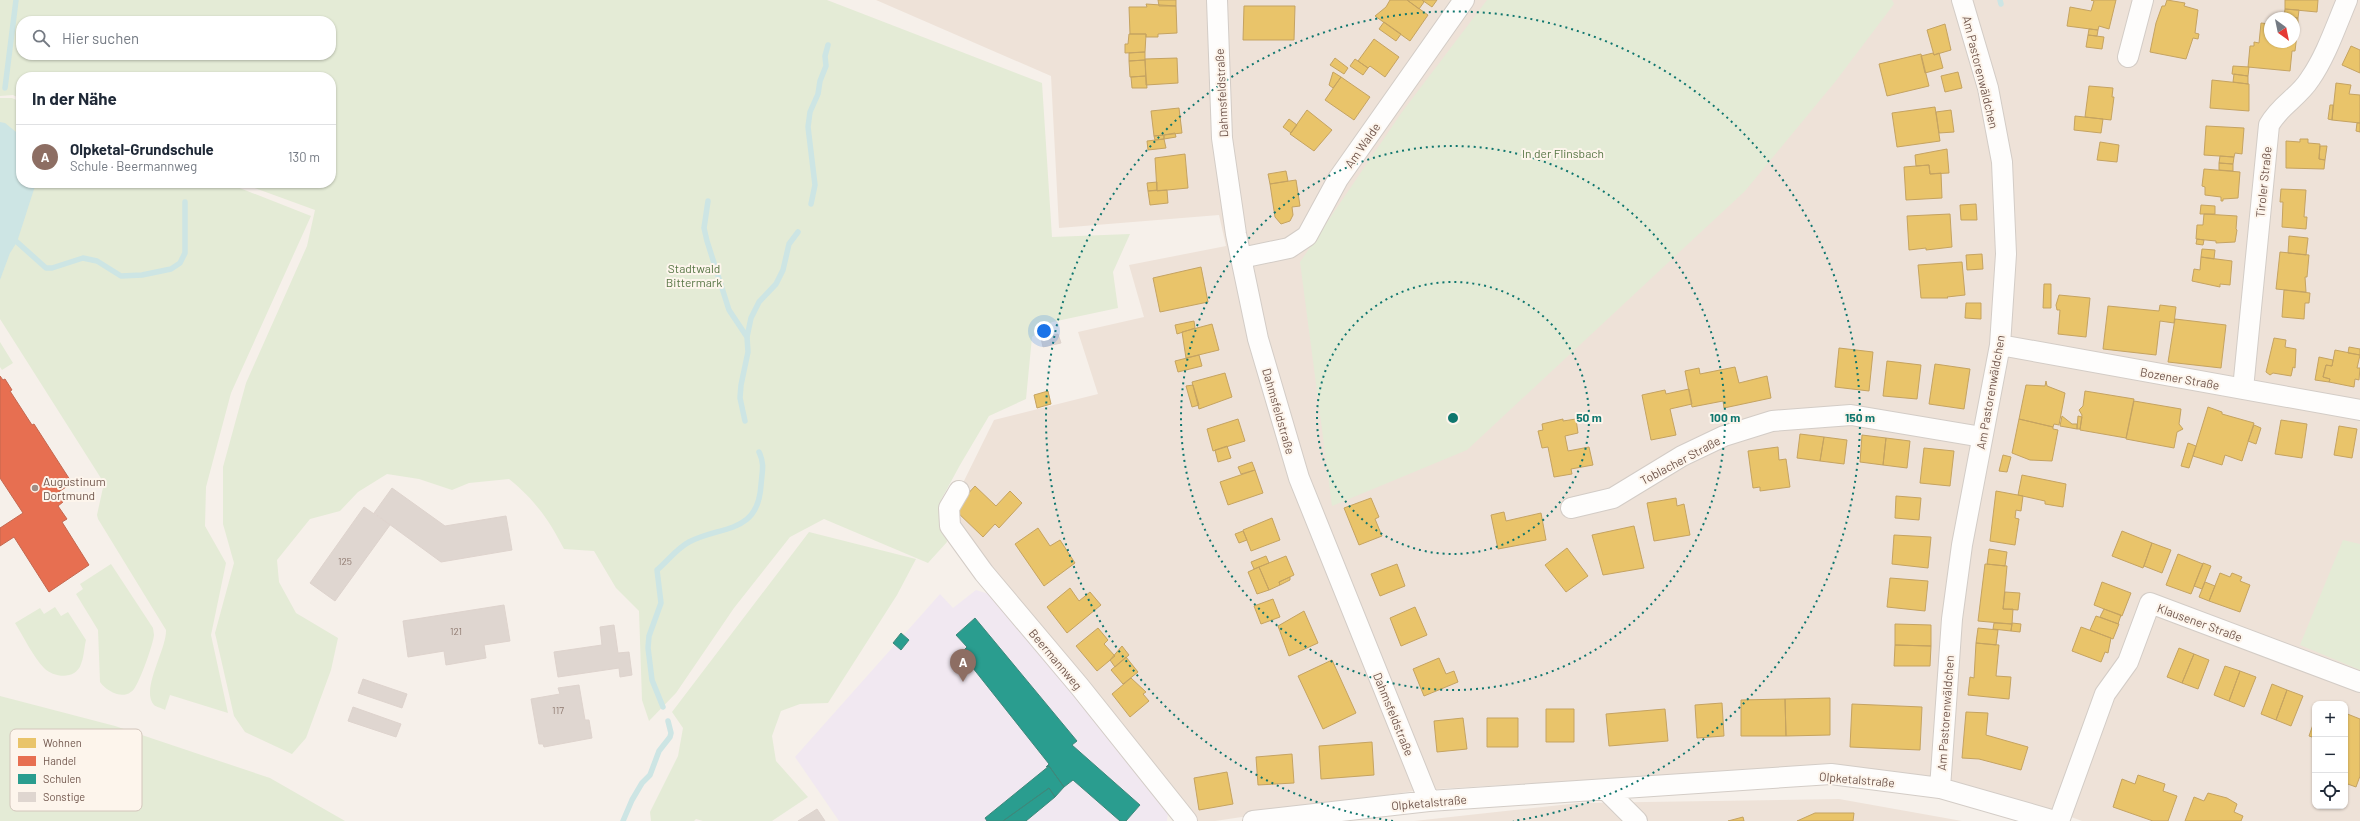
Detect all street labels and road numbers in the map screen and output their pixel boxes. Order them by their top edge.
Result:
street label: Am Pastorenwäldchen [1960,14,2002,130]
street label: Dahmsfeldstraße [1212,48,1230,138]
street label: Am Walde [1342,120,1382,170]
street label: Tiroler Straße [2252,146,2274,218]
street label: Am Pastorenwäldchen [1973,334,2007,450]
street label: Bozener Straße [2139,364,2221,392]
street label: Dahmsfeldstraße [1260,366,1298,456]
street label: Toblacher Straße [1638,433,1722,487]
street label: Klausener Straße [2156,600,2244,644]
street label: Beermannweg [1027,626,1085,692]
street label: Am Pastorenwäldchen [1934,655,1956,771]
street label: Dahmsfeldstraße [1371,670,1417,758]
street label: Olpketalstraße [1819,769,1895,789]
street label: Olpketalstraße [1391,792,1467,812]

